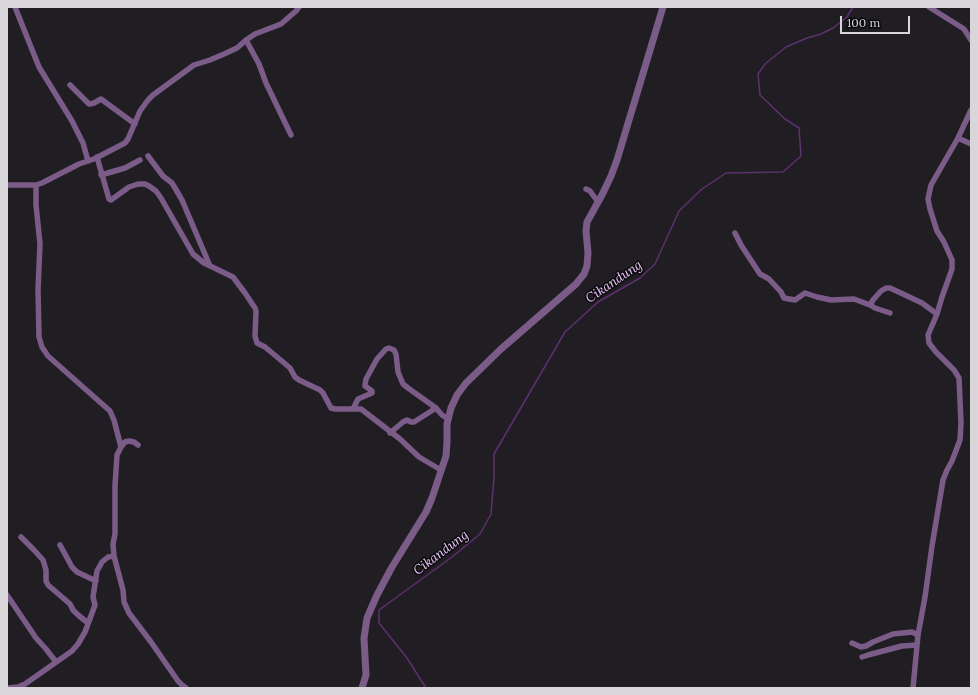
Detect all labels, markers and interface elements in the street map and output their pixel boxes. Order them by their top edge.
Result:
scale bar [842,8,912,34]
text: 100 m [847,15,880,30]
water label: Cikandung [583,257,645,307]
water label: Cikandung [410,527,472,579]

